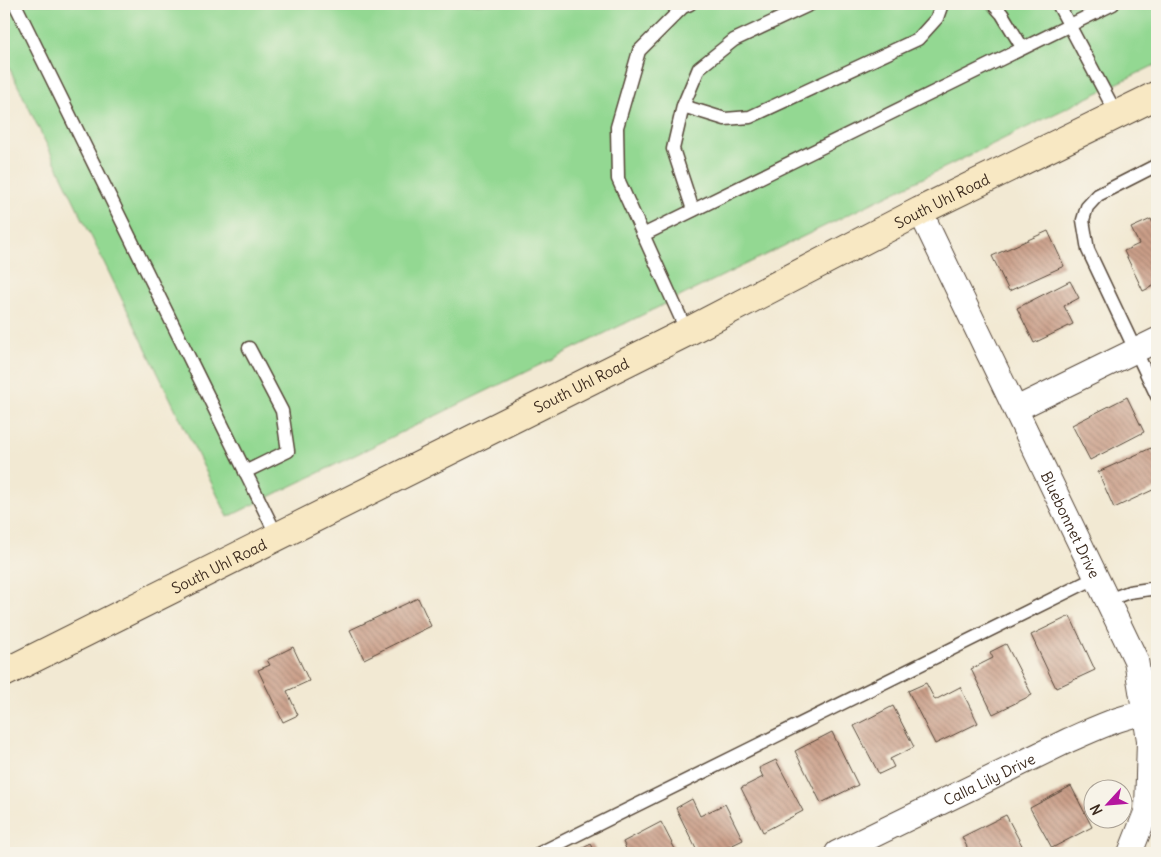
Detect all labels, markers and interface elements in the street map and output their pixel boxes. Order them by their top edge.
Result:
street label: South Uhl Road [891,169,993,232]
street label: South Uhl Road [530,353,632,417]
street label: Bluebonnet Drive [1037,468,1105,581]
street label: South Uhl Road [168,534,270,597]
street label: Calla Lily Drive [940,749,1038,809]
north arrow [1084,780,1134,830]
text: N [1086,801,1107,818]

